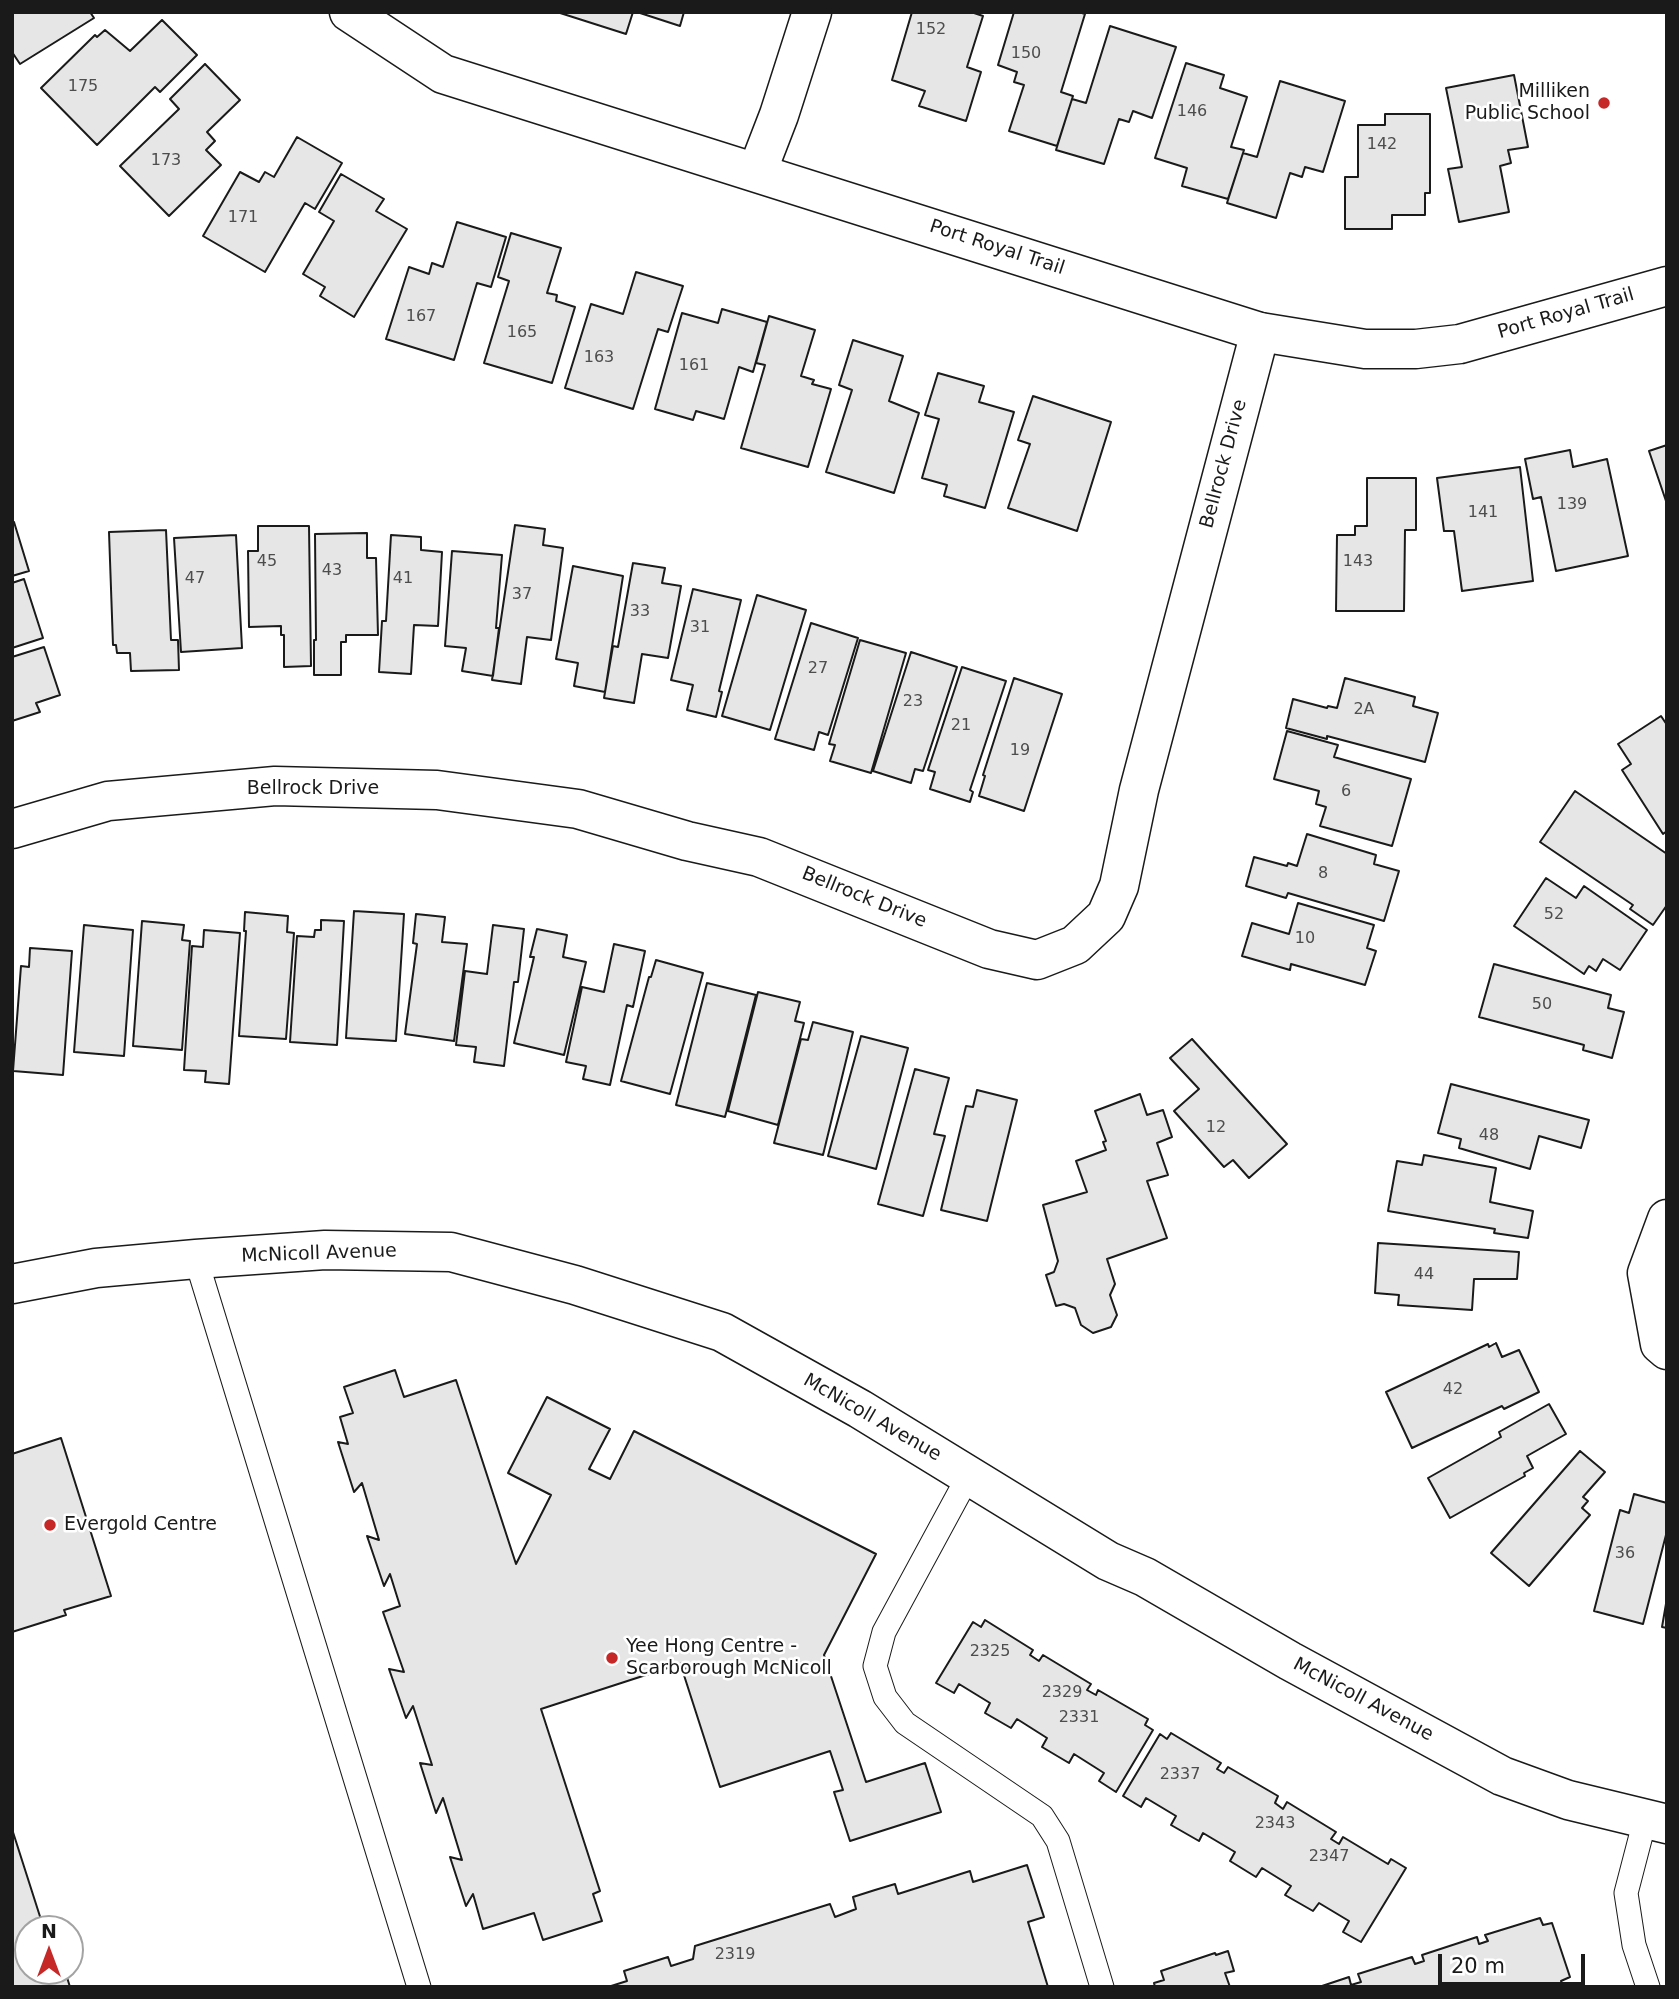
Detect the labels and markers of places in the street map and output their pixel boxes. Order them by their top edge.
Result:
place label: Milliken Public School [1465,81,1590,125]
marker: Milliken Public School [1596,95,1612,111]
place label: Evergold Centre [64,1514,217,1536]
marker: Evergold Centre [42,1517,58,1533]
place label: Yee Hong Centre - Scarborough McNicoll [626,1636,832,1680]
marker: Yee Hong Centre - Scarborough McNicoll [604,1650,620,1666]

